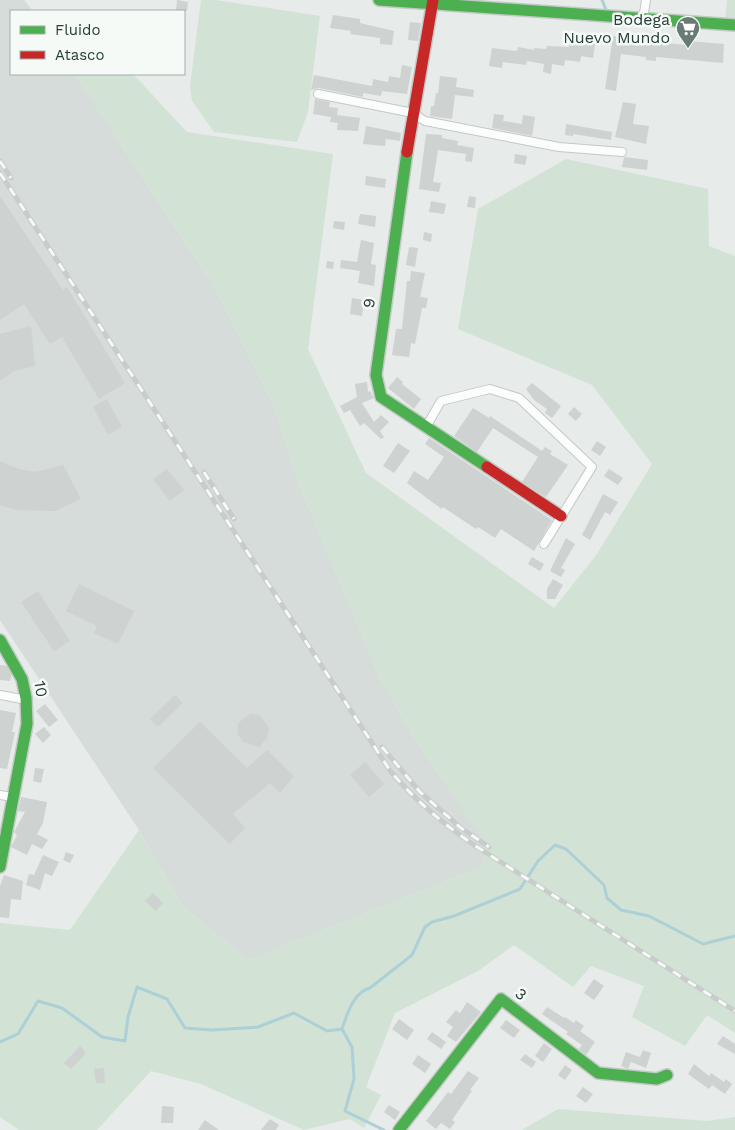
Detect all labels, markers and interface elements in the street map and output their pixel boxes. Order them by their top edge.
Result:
legend [10,10,185,75]
place label: Bodega Nuevo Mundo [563,10,670,47]
supermarket icon: Bodega Nuevo Mundo [675,15,701,49]
text: Fluido [55,21,100,39]
text: Atasco [55,46,104,64]
street label: 9 [359,297,379,309]
street label: 10 [30,680,52,698]
street label: 3 [511,984,531,1004]

